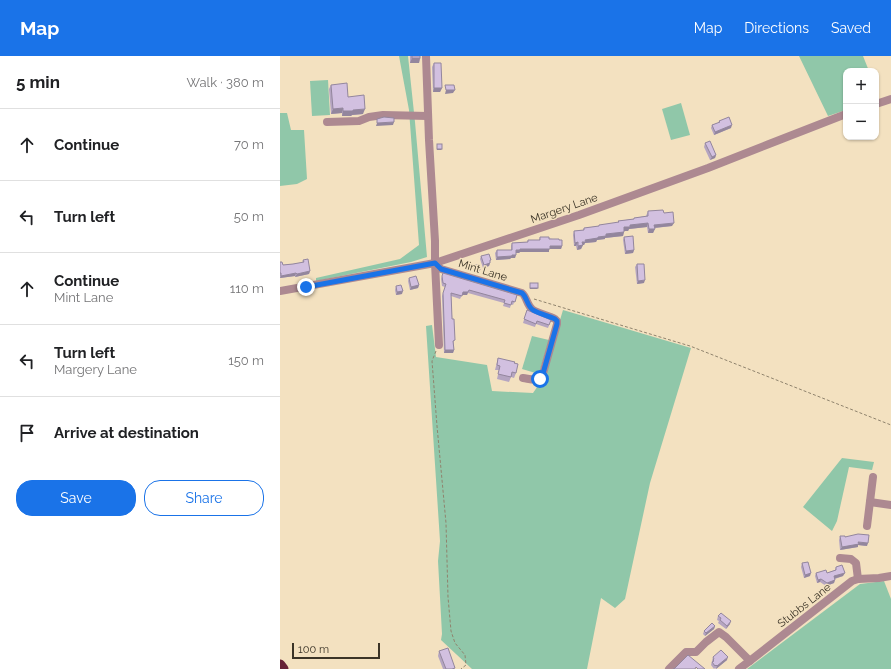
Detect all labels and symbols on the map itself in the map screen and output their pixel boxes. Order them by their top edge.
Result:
street label: Margery Lane [529,191,600,226]
street label: Mint Lane [457,257,509,284]
route end [297,278,315,296]
route start [531,370,549,388]
street label: Stubbs Lane [775,580,834,630]
scale bar [292,641,380,660]

